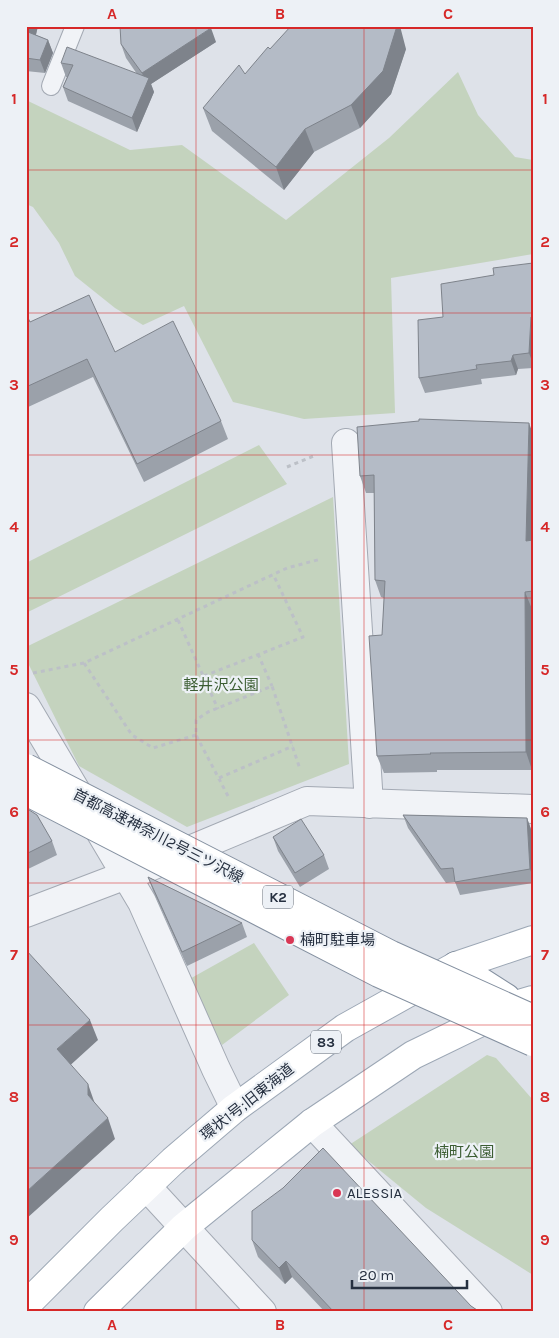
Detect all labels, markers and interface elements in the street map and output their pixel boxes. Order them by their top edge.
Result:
text: A [107,4,117,23]
text: B [275,4,285,23]
text: C [443,4,453,23]
text: 1 [11,89,17,108]
text: 1 [542,89,548,108]
text: 2 [9,232,19,251]
text: 2 [540,232,550,251]
text: 3 [9,375,19,394]
text: 3 [540,375,550,394]
text: 4 [9,517,19,536]
text: 4 [540,517,550,536]
text: 5 [9,660,19,679]
text: 5 [540,660,550,679]
park label: 軽井沢公園 [183,676,259,694]
street label: 首都高速神奈川2号三ツ沢線 [70,785,246,887]
text: 6 [9,802,19,821]
text: 6 [540,802,550,821]
road number: K2 [263,886,293,909]
place label: 楠町駐車場 [300,931,375,949]
marker: 楠町駐車場 [284,934,296,946]
text: 7 [10,945,18,964]
text: 7 [541,945,549,964]
road number: 83 [311,1030,341,1054]
street label: 環状1号;旧東海道 [197,1060,297,1144]
text: 8 [9,1087,19,1106]
text: 8 [540,1087,550,1106]
park label: 楠町公園 [434,1143,494,1161]
place label: ALESSIA [347,1184,402,1202]
marker: ALESSIA [331,1187,343,1199]
text: 9 [9,1230,19,1249]
text: 9 [540,1230,550,1249]
scale bar [352,1258,466,1290]
text: 20 m [359,1266,394,1284]
text: A [107,1315,117,1334]
text: B [275,1315,285,1334]
text: C [443,1315,453,1334]

